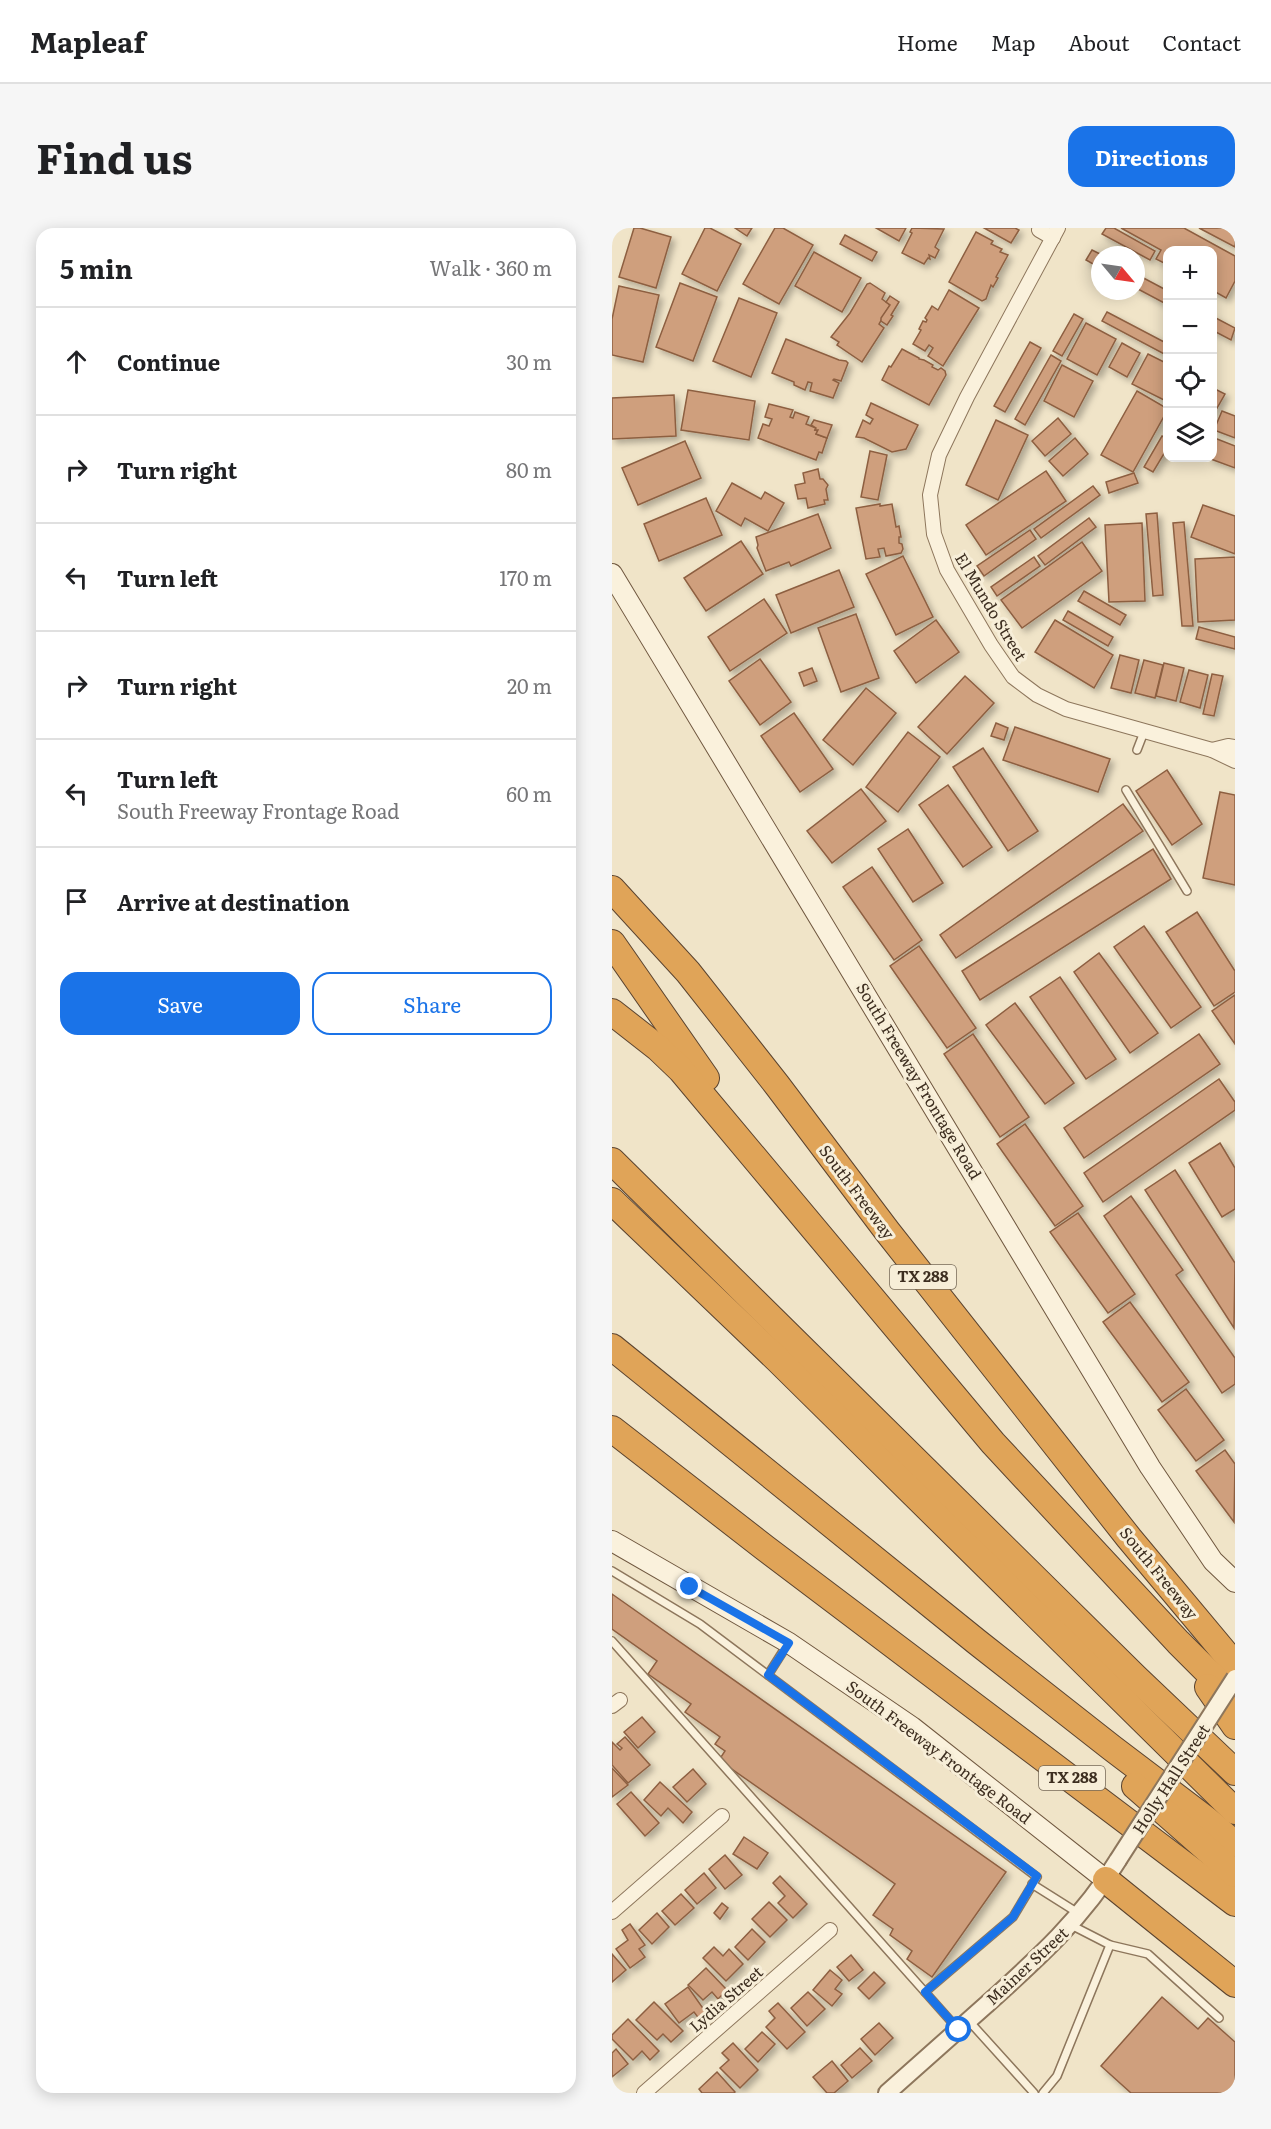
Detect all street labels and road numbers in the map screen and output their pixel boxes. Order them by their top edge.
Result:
street label: El Mundo Street [950,548,1034,666]
street label: South Freeway Frontage Road [851,977,988,1184]
street label: South Freeway [814,1139,902,1244]
road number: TX 288 [890,1265,956,1289]
street label: South Freeway [1115,1521,1205,1624]
street label: South Freeway Frontage Road [842,1674,1037,1829]
street label: Holly Hall Street [1126,1718,1215,1838]
road number: TX 288 [1039,1766,1105,1790]
street label: Mainer Street [980,1920,1073,2010]
street label: Lydia Street [683,1959,768,2037]

